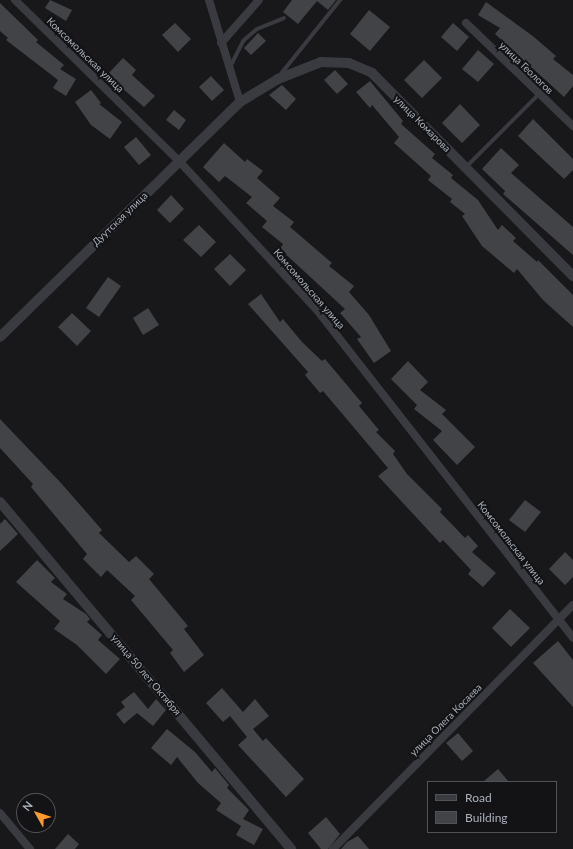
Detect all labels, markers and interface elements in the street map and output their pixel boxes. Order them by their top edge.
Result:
street label: Комсомольская улица [44,15,126,95]
street label: улица Геологов [497,39,555,97]
street label: улица Комарова [391,93,453,155]
street label: Дуутская улица [90,190,150,248]
street label: Комсомольская улица [271,246,347,332]
street label: Комсомольская улица [475,499,547,587]
street label: улица 50 лет Октября [109,632,183,718]
street label: улица Олега Косаева [407,681,485,759]
legend [427,781,557,833]
text: Road [465,790,492,805]
north arrow [16,793,56,833]
text: N [19,798,35,813]
text: Building [465,810,508,825]

